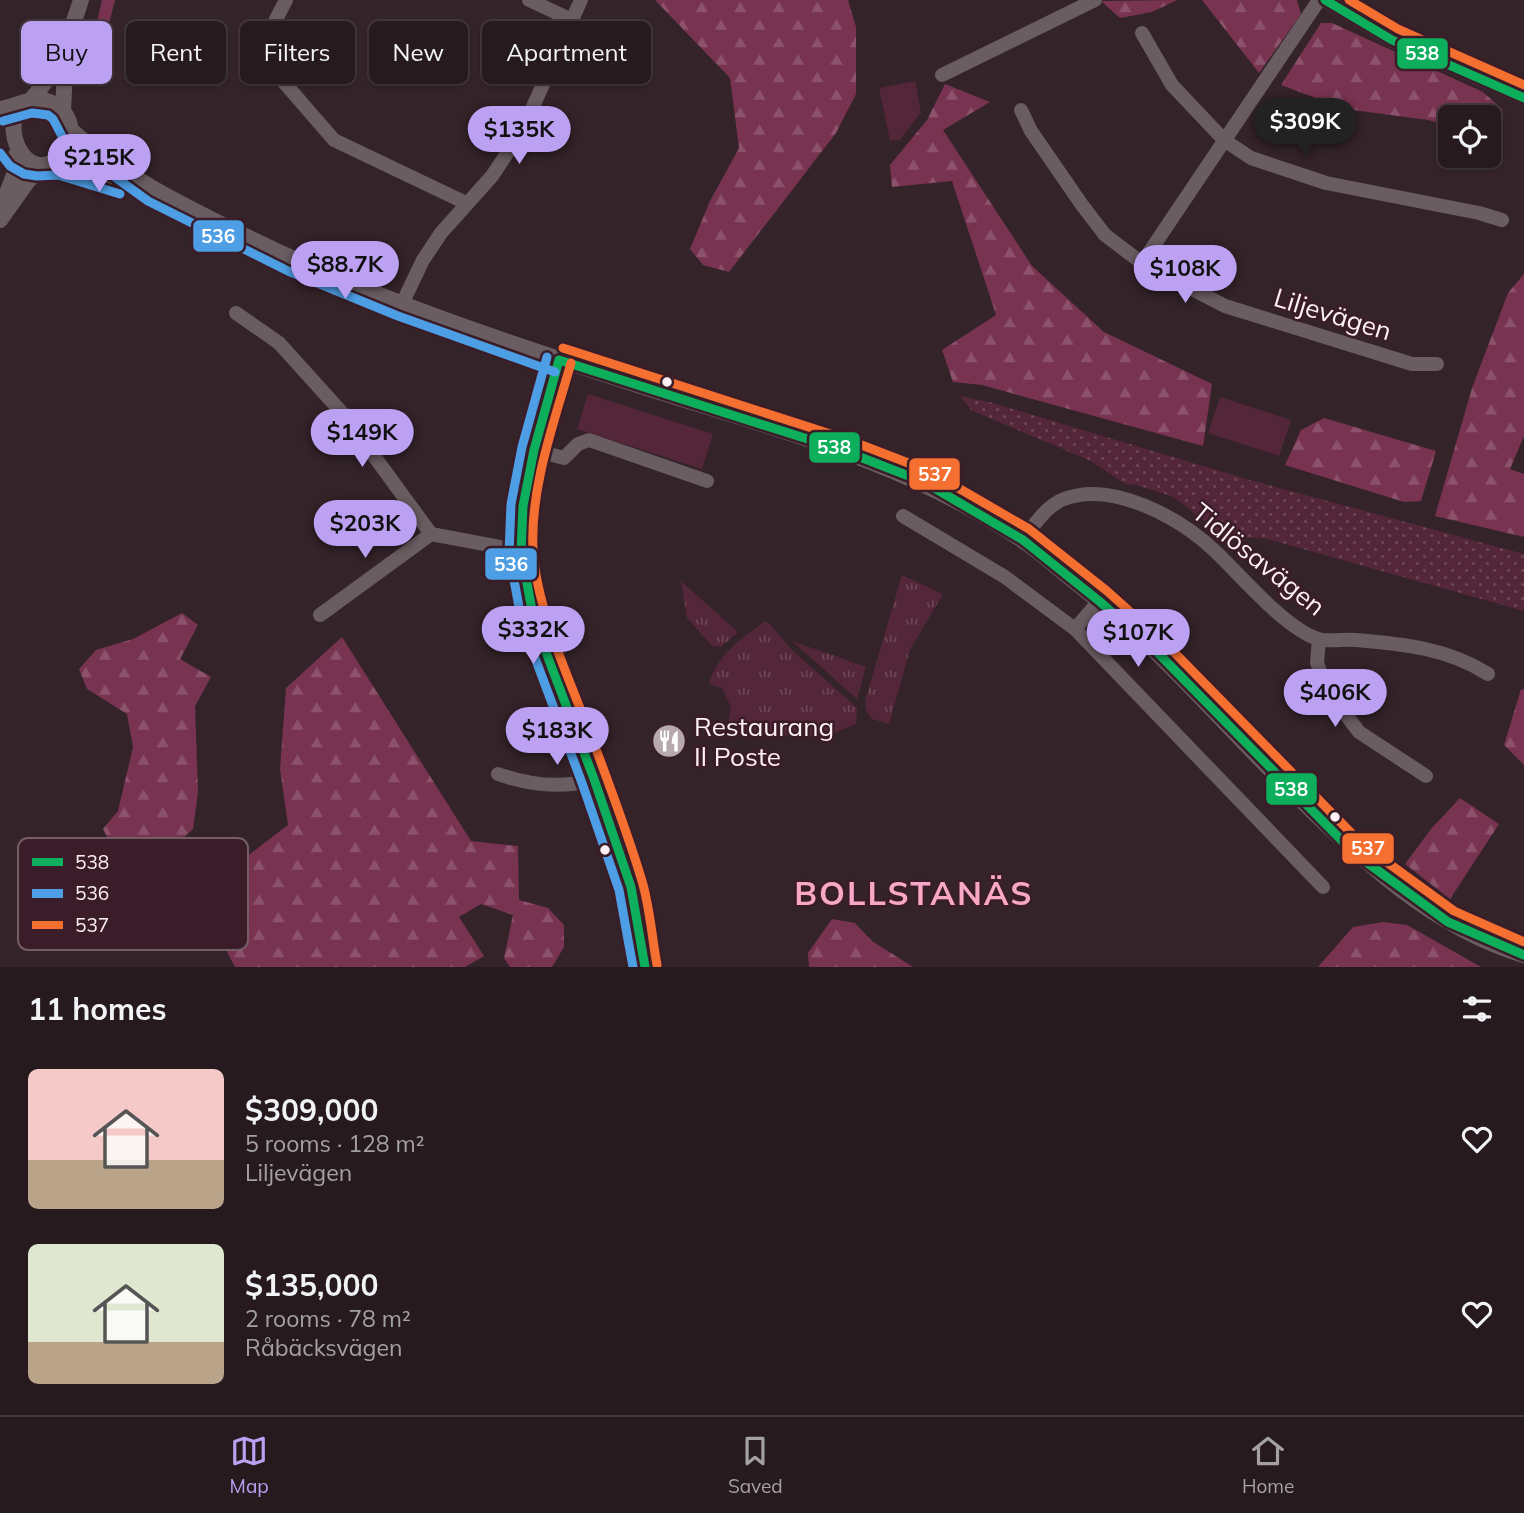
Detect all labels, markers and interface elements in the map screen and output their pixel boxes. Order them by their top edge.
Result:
chip: Buy [21,21,112,84]
chip: Rent [126,21,226,84]
chip: Filters [240,21,355,84]
chip: New [369,21,468,84]
chip: Apartment [482,21,651,84]
line badge: 538 [1396,37,1449,70]
text: 538 [1405,41,1439,65]
pin: $309K [1256,99,1354,158]
map controls [1438,105,1501,168]
button: locate [1438,105,1501,168]
pin: $135K [470,106,568,166]
text: $309K [1270,106,1340,135]
text: $135K [484,114,554,143]
pin: $215K [50,134,148,194]
text: $215K [64,142,134,171]
line badge: 536 [192,219,245,253]
text: 536 [201,224,235,248]
pin: $88.7K [288,242,402,301]
pin: $108K [1136,246,1234,305]
text: $88.7K [307,249,383,278]
text: $108K [1150,253,1220,282]
street label: Liljevägen [1270,281,1396,347]
unlabelled marker [660,375,674,389]
pin: $149K [313,410,411,469]
text: $149K [327,417,397,446]
line badge: 538 [808,431,861,464]
text: 538 [817,435,851,459]
line badge: 537 [908,457,961,491]
text: 537 [918,462,952,486]
street label: Tidlösavägen [1186,495,1332,623]
pin: $203K [316,500,414,560]
text: $203K [330,508,400,537]
line badge: 536 [484,547,538,581]
text: 536 [494,552,528,576]
pin: $332K [484,606,582,666]
pin: $107K [1089,610,1187,669]
text: $332K [498,614,568,643]
text: $107K [1103,617,1173,646]
pin: $406K [1286,670,1384,729]
text: $406K [1300,677,1370,706]
pin: $183K [508,708,606,767]
place label: Restaurang Il Poste [694,710,834,773]
text: $183K [522,715,592,744]
restaurant icon: Restaurang Il Poste [650,722,688,760]
line badge: 538 [1265,772,1318,806]
text: 538 [1274,777,1308,801]
unlabelled marker [1328,810,1342,824]
line badge: 537 [1341,832,1395,865]
text: 537 [1351,836,1385,860]
legend [18,838,248,950]
unlabelled marker [598,843,612,857]
text: 538 [75,850,109,874]
district label: BOLLSTANÄS [794,872,1034,913]
text: 536 [75,881,109,905]
text: 537 [75,913,109,937]
text: 11 homes [28,990,167,1028]
icon: filters [1458,990,1496,1028]
text: $309,000 [245,1091,378,1129]
icon: home [84,1097,168,1181]
icon: heart [1458,1120,1496,1158]
text: 5 rooms · 128 m² [245,1129,425,1158]
text: Liljevägen [245,1158,352,1187]
text: $135,000 [245,1266,378,1304]
icon: home [84,1272,168,1356]
icon: heart [1458,1295,1496,1333]
text: 2 rooms · 78 m² [245,1304,411,1333]
text: Råbäcksvägen [245,1333,402,1362]
tab: Map [230,1432,269,1498]
tab: Saved [728,1432,783,1498]
tab: Home [1242,1432,1294,1498]

